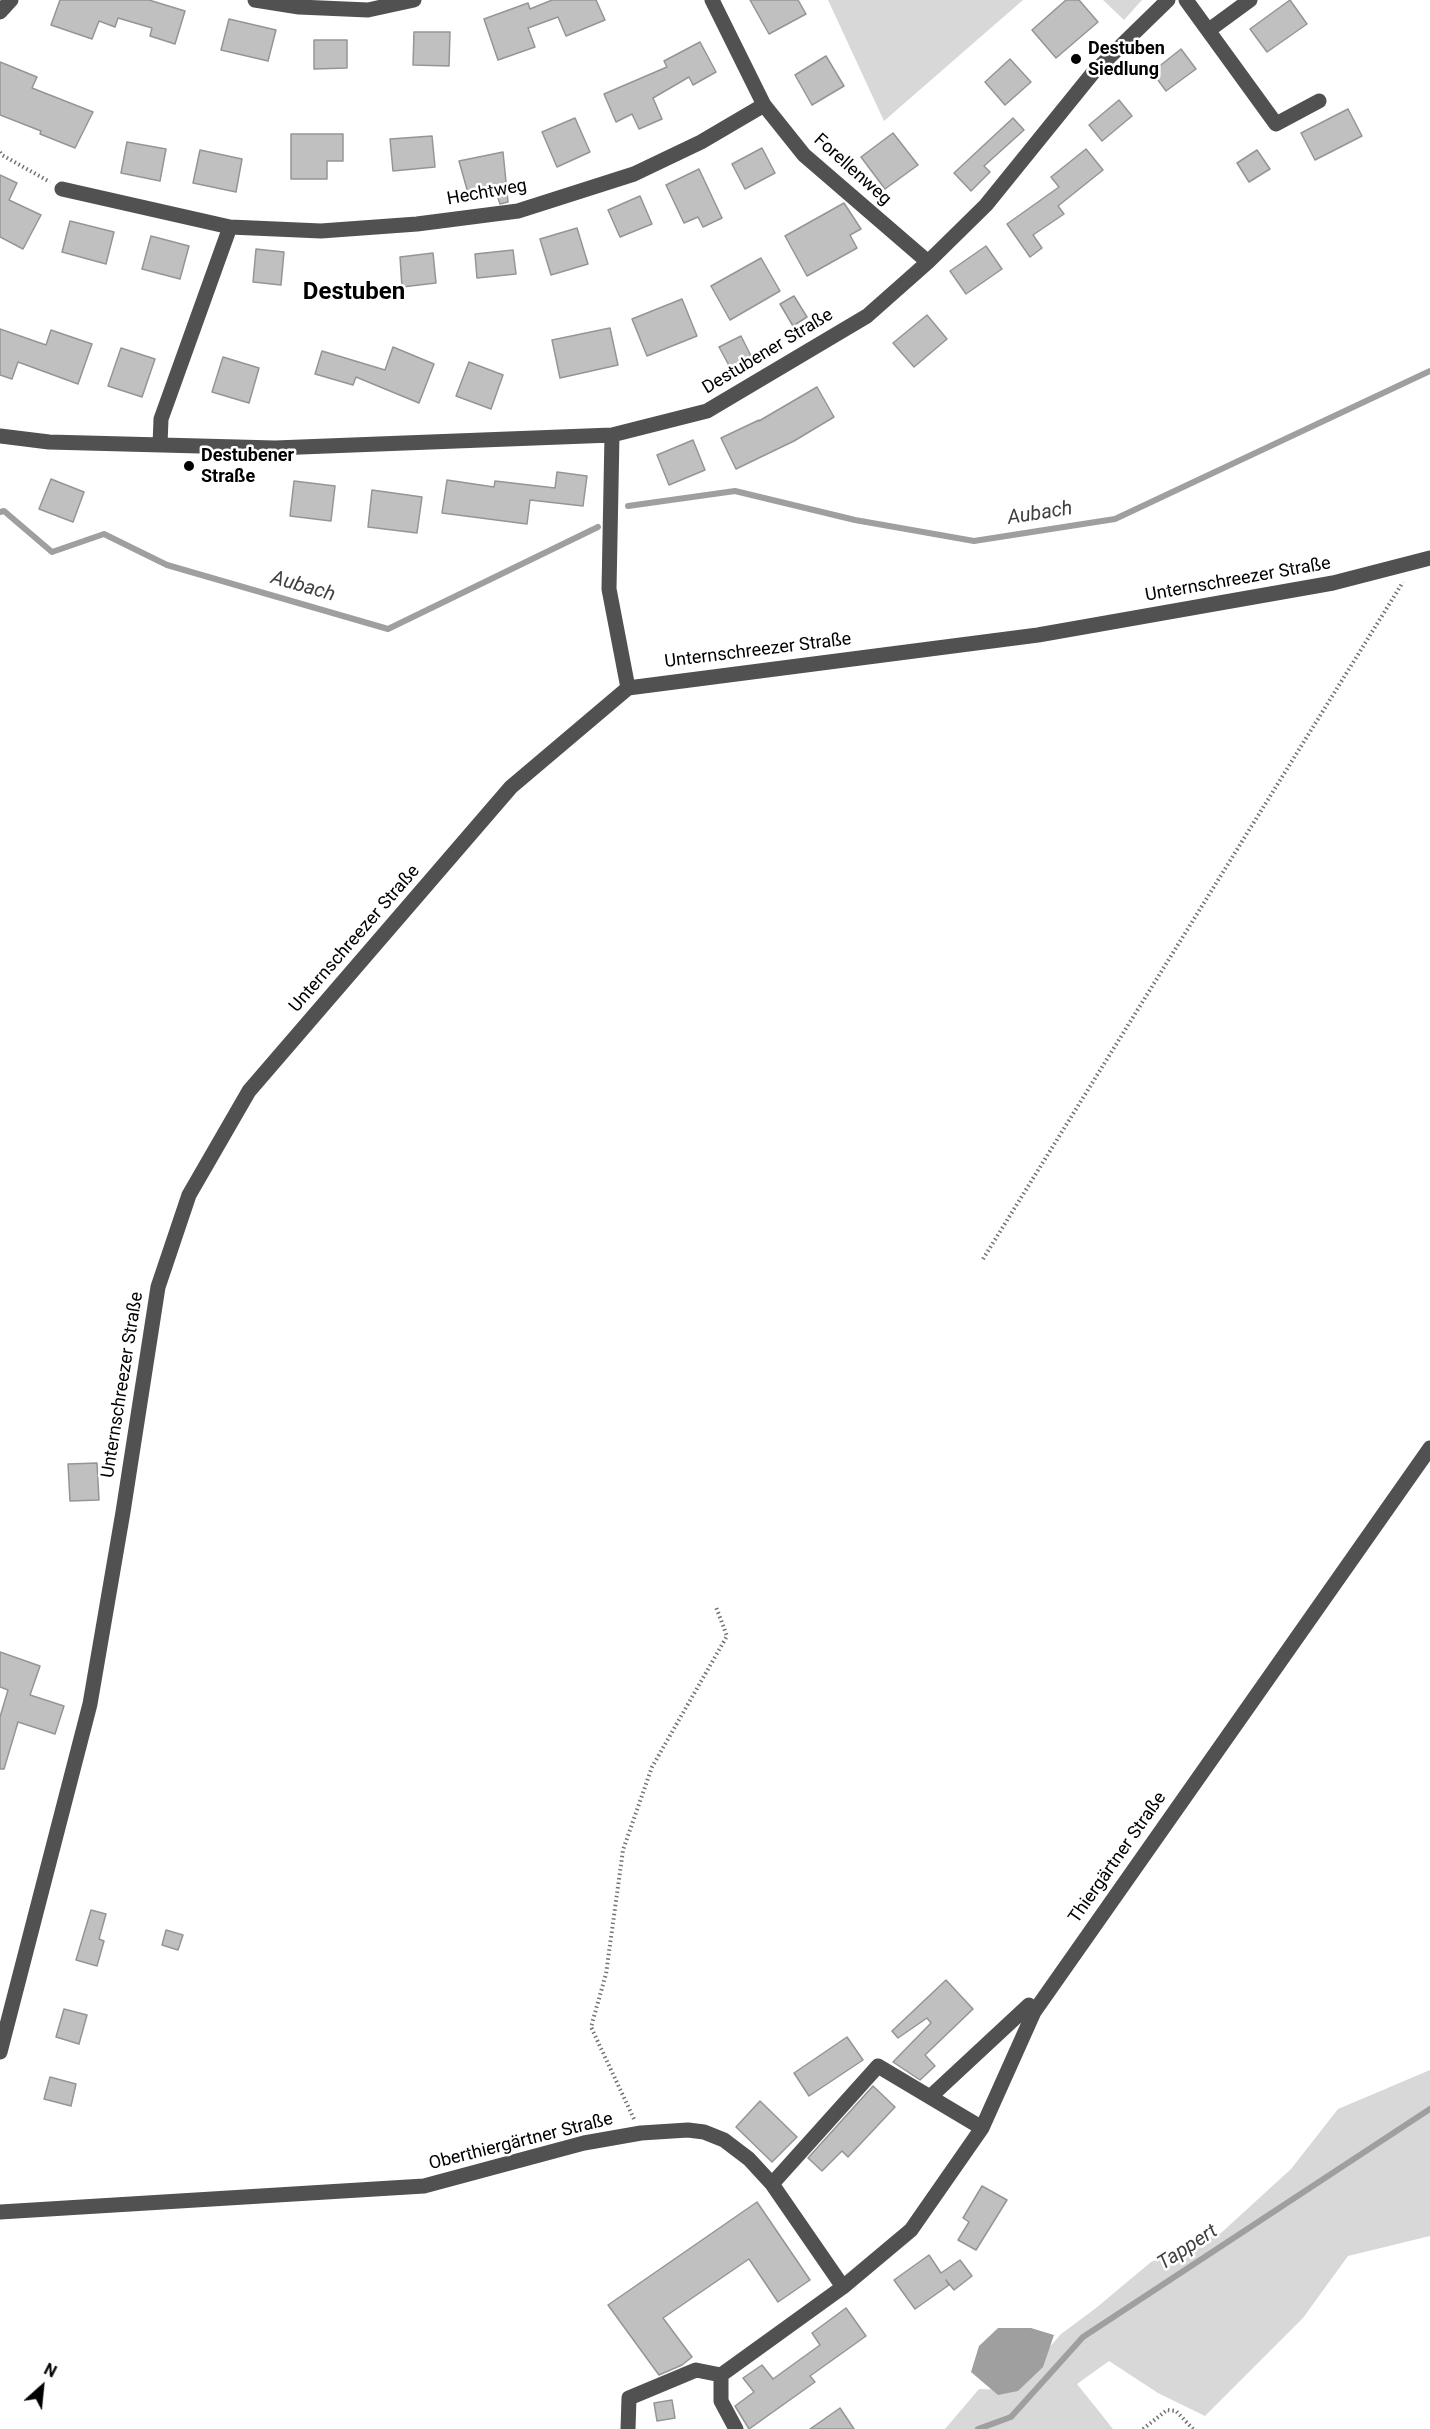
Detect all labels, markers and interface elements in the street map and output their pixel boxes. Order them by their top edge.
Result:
place label: Destuben Siedlung [1088,38,1165,80]
marker: Destuben Siedlung [1069,52,1083,66]
street label: Forellenweg [809,130,895,210]
street label: Hechtweg [445,175,529,211]
district label: Destuben [303,279,405,307]
street label: Destubener Straße [699,304,837,400]
place label: Destubener Straße [201,445,294,488]
marker: Destubener Straße [182,459,196,473]
water label: Aubach [1006,497,1074,531]
street label: Unternschreezer Straße [1144,553,1332,607]
water label: Aubach [268,566,338,608]
street label: Unternschreezer Straße [663,629,853,673]
street label: Unternschreezer Straße [285,861,425,1017]
street label: Unternschreezer Straße [98,1290,148,1480]
street label: Thiergärtner Straße [1065,1788,1171,1928]
street label: Oberthiergärtner Straße [427,2109,615,2175]
water label: Tappert [1154,2220,1222,2276]
north arrow [12,2357,72,2417]
text: N [41,2359,60,2382]

